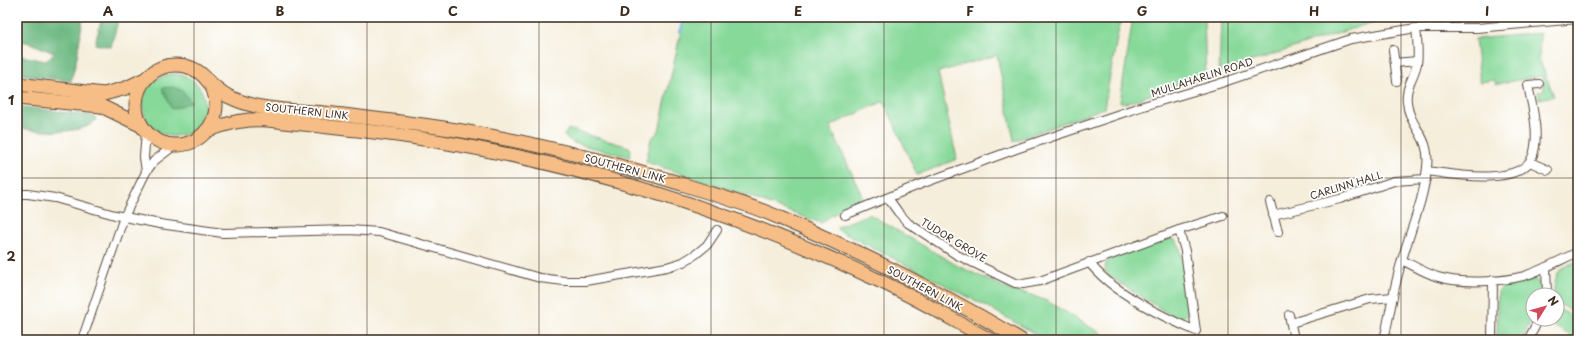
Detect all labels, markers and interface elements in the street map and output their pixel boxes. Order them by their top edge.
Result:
text: A [103,1,113,20]
text: B [276,1,285,20]
text: C [448,1,458,20]
text: D [620,1,630,20]
text: E [794,1,802,20]
text: F [966,1,974,20]
text: G [1137,1,1147,20]
text: H [1309,1,1319,20]
text: I [1485,1,1489,20]
street label: MULLAHARLIN ROAD [1149,53,1255,100]
text: 1 [8,90,14,109]
street label: SOUTHERN LINK [265,99,350,122]
street label: SOUTHERN LINK [583,149,668,186]
street label: CARLINN HALL [1308,166,1384,203]
street label: TUDOR GROVE [918,214,990,265]
text: 2 [6,246,16,265]
street label: SOUTHERN LINK [885,261,966,314]
north arrow [1525,287,1565,327]
text: N [1544,292,1563,310]

